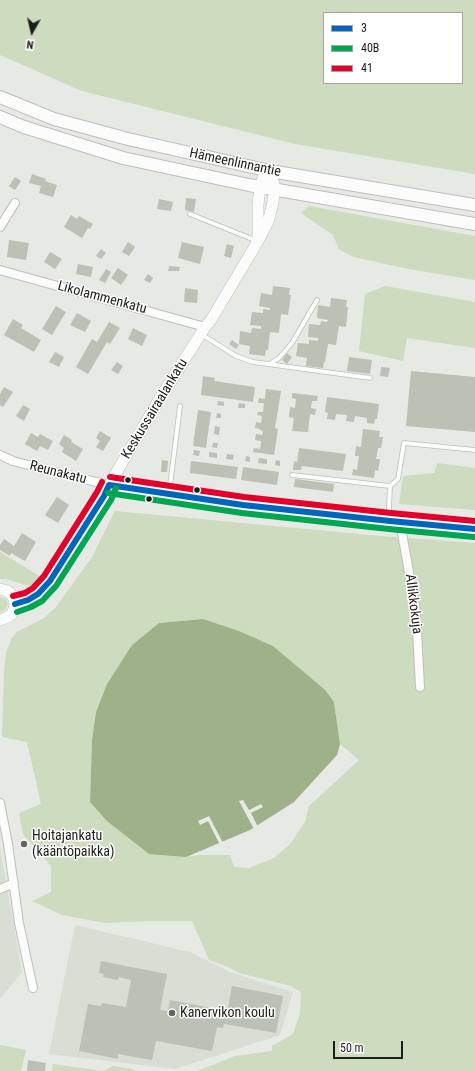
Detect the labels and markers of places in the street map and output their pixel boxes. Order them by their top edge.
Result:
unlabelled marker [123,475,133,485]
unlabelled marker [192,485,202,495]
unlabelled marker [144,494,154,504]
place label: Hoitajankatu (kääntöpaikka) [32,828,115,860]
marker: Hoitajankatu (kääntöpaikka) [19,839,29,849]
place label: Kanervikon koulu [180,1005,275,1021]
marker: Kanervikon koulu [167,1008,177,1018]

